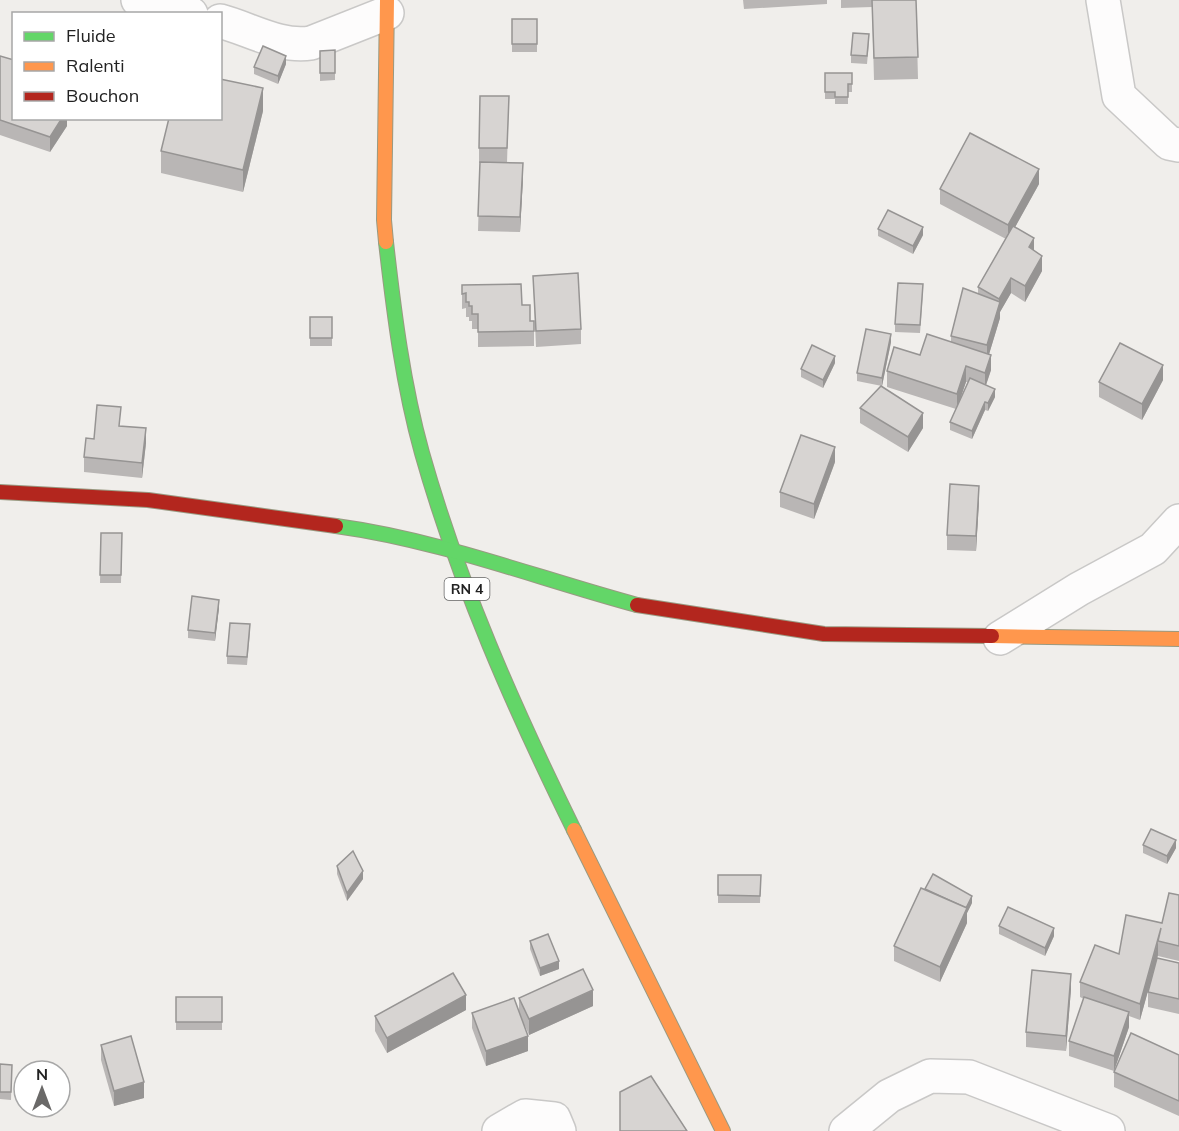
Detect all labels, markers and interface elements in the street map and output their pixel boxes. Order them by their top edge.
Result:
legend [12,12,222,120]
text: Fluide [66,24,116,47]
text: Ralenti [66,54,124,77]
text: Bouchon [66,84,139,107]
road number: RN 4 [444,578,490,600]
north arrow [12,1059,72,1119]
text: N [36,1064,48,1084]

